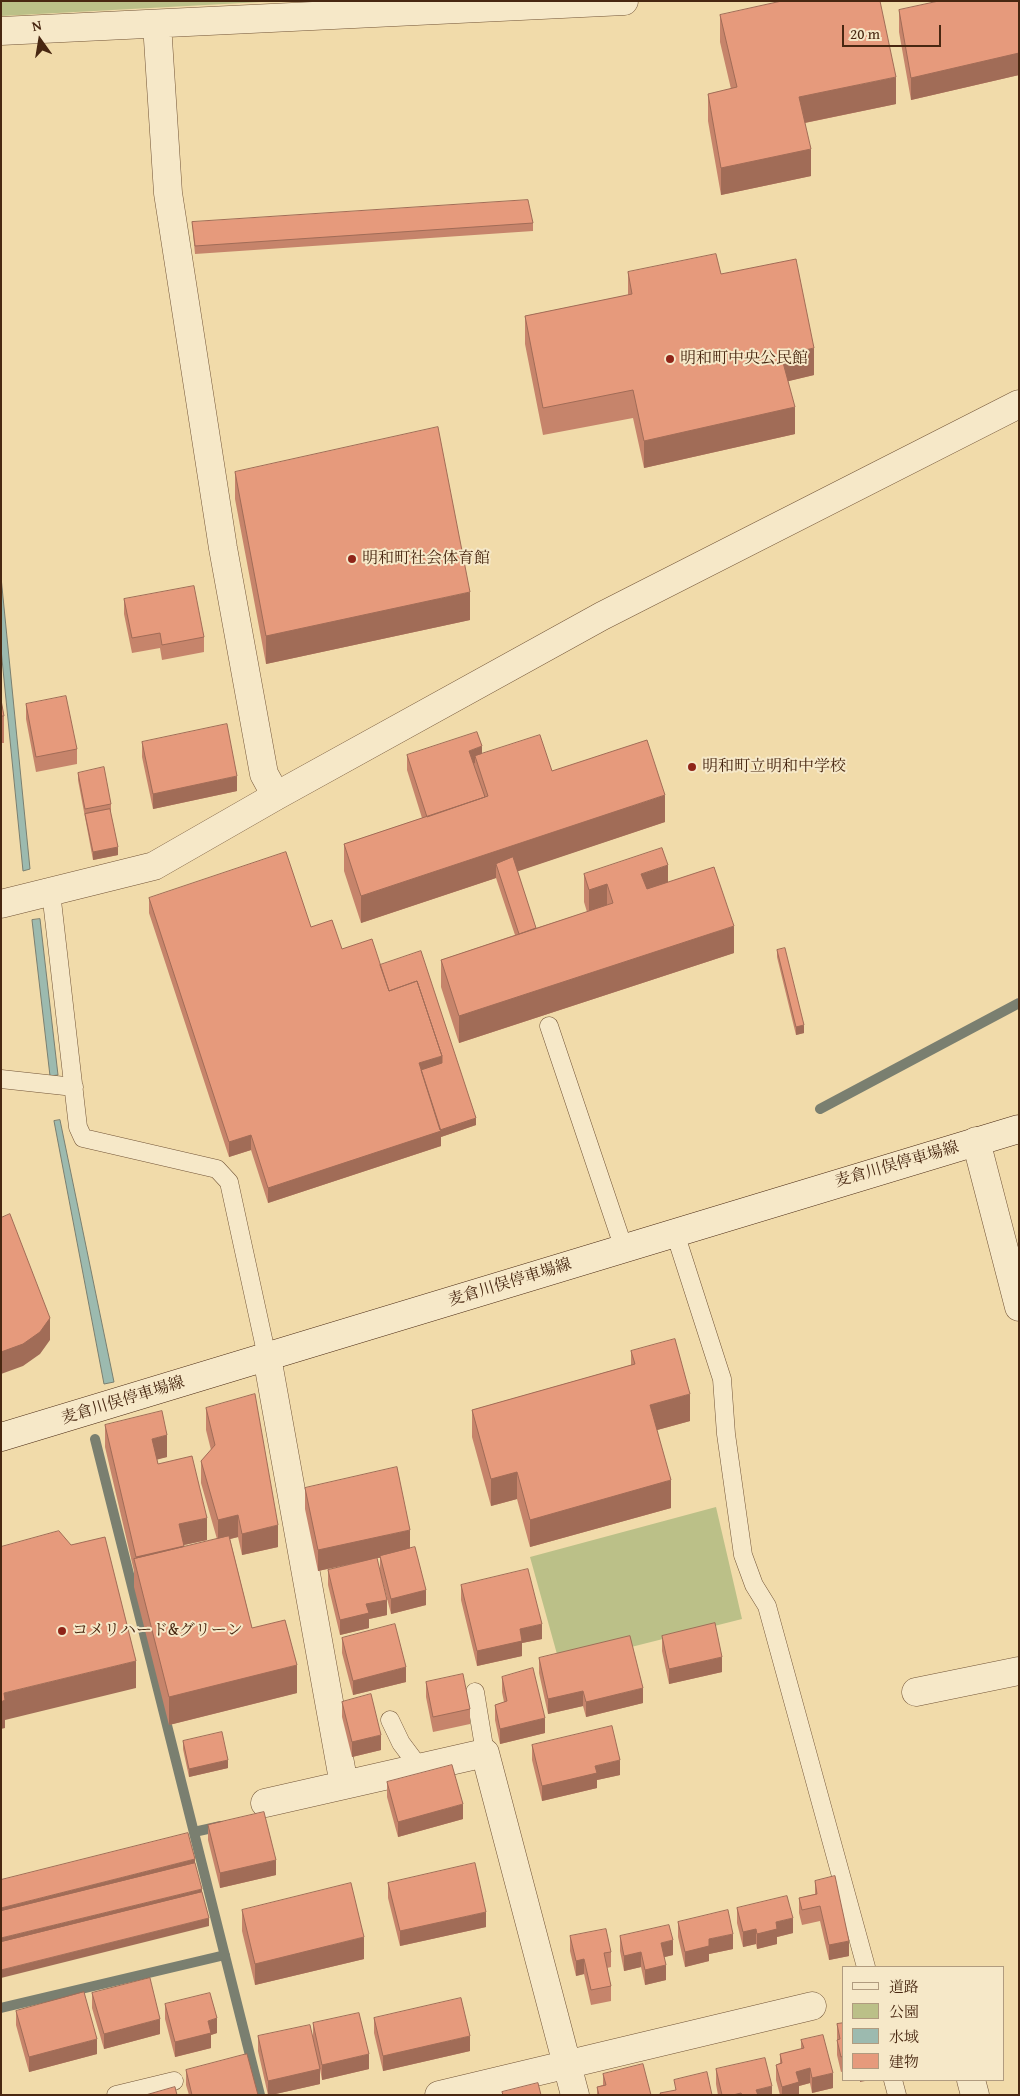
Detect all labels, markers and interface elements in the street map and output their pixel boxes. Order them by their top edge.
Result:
north arrow [15,15,65,65]
text: N [30,15,43,36]
scale bar [845,15,944,47]
text: 20 m [850,23,880,44]
place label: 明和町中央公民館 [680,349,808,369]
marker: 明和町中央公民館 [664,353,676,365]
place label: 明和町社会体育館 [362,549,490,569]
marker: 明和町社会体育館 [346,553,358,565]
place label: 明和町立明和中学校 [702,757,846,777]
marker: 明和町立明和中学校 [686,761,698,773]
street label: 麦倉川俣停車場線 [833,1138,961,1192]
street label: 麦倉川俣停車場線 [446,1255,574,1311]
street label: 麦倉川俣停車場線 [59,1373,187,1429]
place label: コメリハード&グリーン [72,1621,243,1641]
marker: コメリハード&グリーン [56,1625,68,1637]
legend [842,1966,1005,2081]
text: 道路 [889,1976,919,1997]
text: 公園 [889,2001,919,2022]
text: 水域 [889,2026,919,2047]
text: 建物 [889,2051,919,2072]

